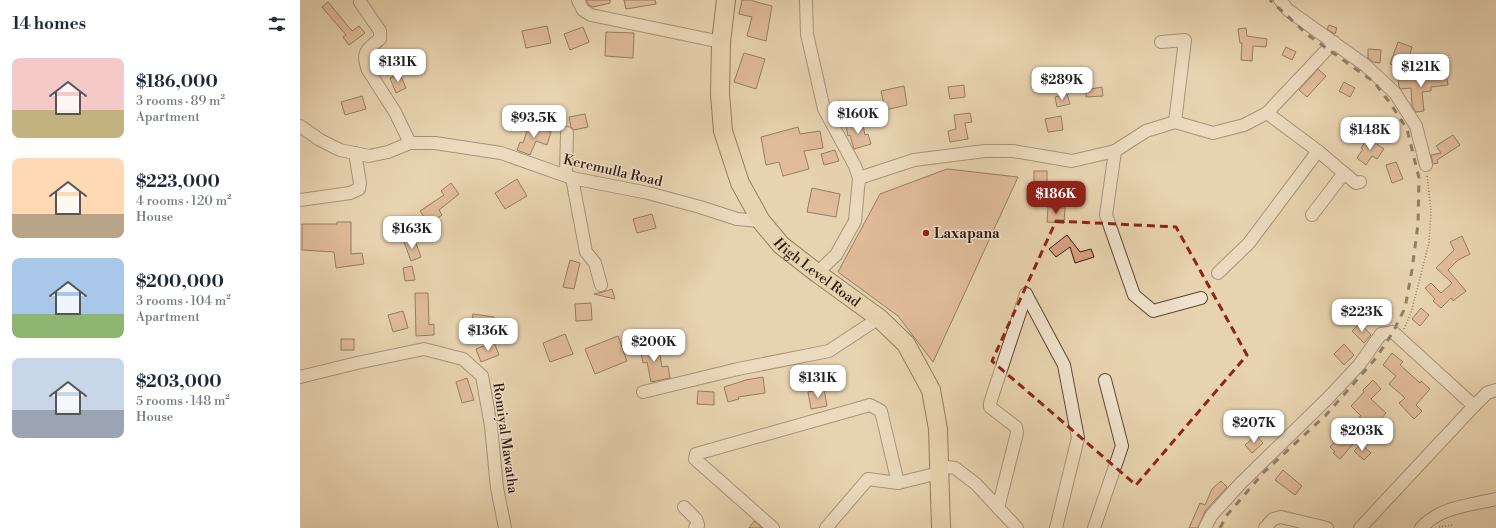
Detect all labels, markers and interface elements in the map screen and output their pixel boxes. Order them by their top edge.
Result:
text: 14 homes [12,13,86,35]
icon: filters [266,13,288,35]
pin: $131K [370,49,426,83]
text: $131K [379,54,417,70]
pin: $121K [1393,54,1449,88]
text: $121K [1401,59,1441,75]
pin: $289K [1034,67,1090,101]
text: $186,000 [136,71,218,93]
text: $289K [1041,72,1083,88]
icon: home [44,74,92,122]
text: 3 rooms · 89 m² [136,93,225,109]
pin: $160K [830,101,886,135]
pin: $93.5K [501,105,567,139]
text: $160K [837,106,879,122]
text: Apartment [136,109,200,125]
text: $93.5K [511,110,557,126]
pin: $148K [1342,117,1398,151]
text: $148K [1350,122,1390,138]
street label: Keremulla Road [561,151,664,191]
text: $223,000 [136,171,220,193]
icon: home [44,174,92,222]
pin: $186K [1028,181,1084,215]
text: $186K [1036,186,1076,202]
text: 4 rooms · 120 m² [136,193,232,209]
text: House [136,209,173,225]
pin: $163K [384,216,440,250]
text: $163K [392,221,432,237]
place label: Laxapana [934,225,1000,243]
marker: Laxapana [921,228,931,238]
street label: High Level Road [769,235,864,311]
text: $200,000 [136,271,224,293]
icon: home [44,274,92,322]
text: 3 rooms · 104 m² [136,293,231,309]
pin: $223K [1334,299,1390,333]
text: $223K [1341,304,1383,320]
text: Apartment [136,309,200,325]
pin: $136K [460,318,516,352]
text: $136K [468,323,508,339]
pin: $200K [626,329,682,363]
text: $200K [631,334,677,350]
pin: $131K [790,365,846,399]
text: $131K [799,370,837,386]
text: $203,000 [136,371,222,393]
icon: home [44,374,92,422]
street label: Romiyal Mawatha [488,381,522,496]
text: 5 rooms · 148 m² [136,393,230,409]
text: House [136,409,173,425]
pin: $207K [1226,410,1282,444]
text: $207K [1232,415,1276,431]
pin: $203K [1334,418,1390,452]
text: $203K [1340,423,1384,439]

